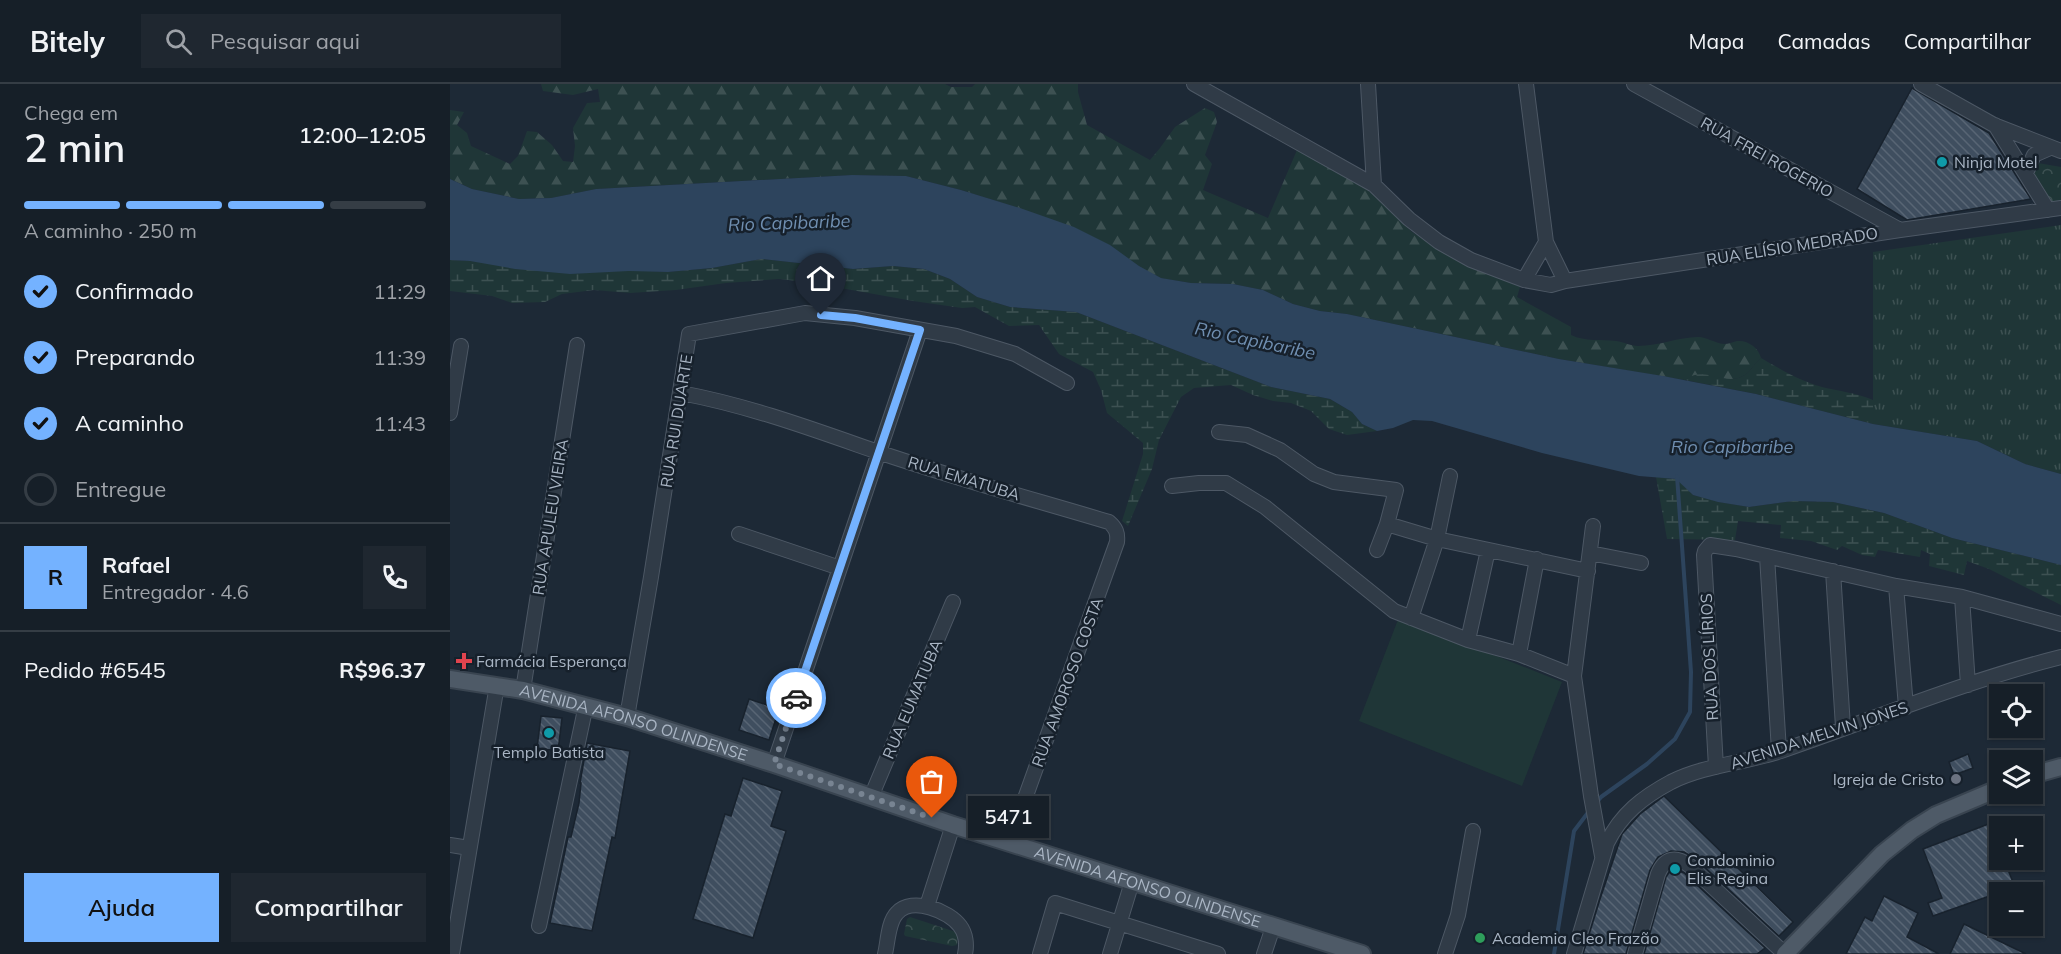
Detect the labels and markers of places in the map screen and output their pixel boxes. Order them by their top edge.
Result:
place label: Ninja Motel [1954,152,2038,172]
marker: Ninja Motel [1935,155,1949,169]
pin [795,253,846,315]
place label: Farmácia Esperança [476,651,627,671]
marker: Farmácia Esperança [457,654,471,668]
marker: Templo Batista [542,726,556,740]
place label: Templo Batista [494,742,604,762]
pin [906,756,957,818]
place label: Igreja de Cristo [1833,769,1944,789]
marker: Igreja de Cristo [1949,772,1963,786]
callout: 5471 [968,797,1049,839]
place label: Condominio Elis Regina [1687,850,1775,888]
marker: Condominio Elis Regina [1668,862,1682,876]
place label: Academia Cleo Frazão [1492,928,1659,948]
marker: Academia Cleo Frazão [1473,931,1487,945]

